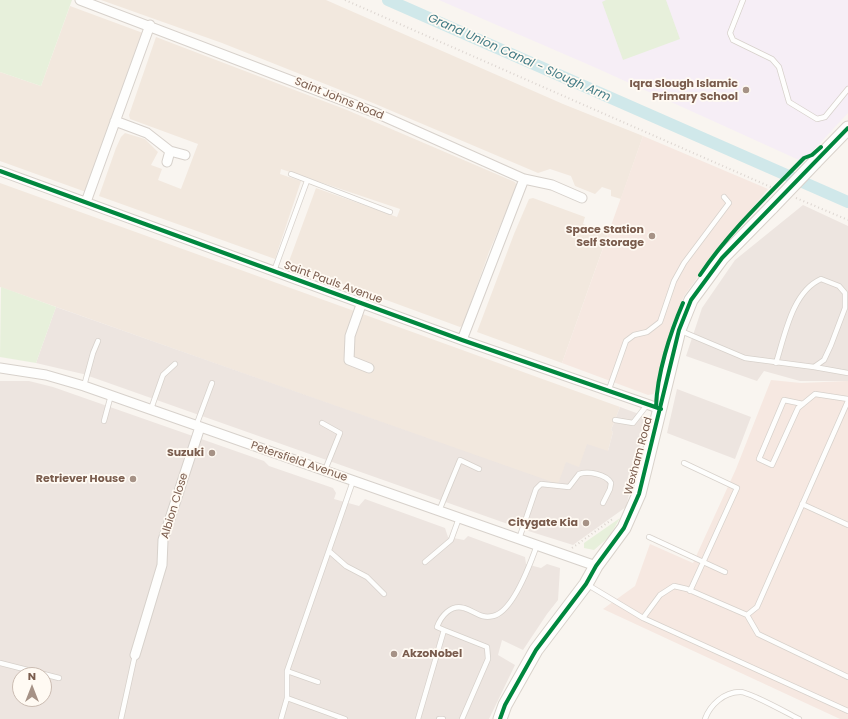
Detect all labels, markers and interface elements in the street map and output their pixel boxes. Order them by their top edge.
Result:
water label: Grand Union Canal - Slough Arm [425,11,613,105]
street label: Saint Johns Road [293,75,385,123]
place label: Iqra Slough Islamic Primary School [629,77,738,103]
marker: Iqra Slough Islamic Primary School [741,85,751,95]
place label: Space Station Self Storage [566,223,644,249]
marker: Space Station Self Storage [647,231,657,241]
street label: Saint Pauls Avenue [282,259,384,307]
street label: Wexham Road [622,416,656,496]
street label: Petersfield Avenue [249,439,349,485]
place label: Suzuki [167,446,204,460]
marker: Suzuki [207,448,217,458]
place label: Retriever House [36,472,125,486]
street label: Albion Close [159,472,191,540]
marker: Retriever House [128,474,138,484]
place label: Citygate Kia [508,516,578,530]
marker: Citygate Kia [581,518,591,528]
place label: AkzoNobel [402,647,462,661]
marker: AkzoNobel [389,649,399,659]
north arrow [12,667,52,707]
text: N [28,668,36,684]

